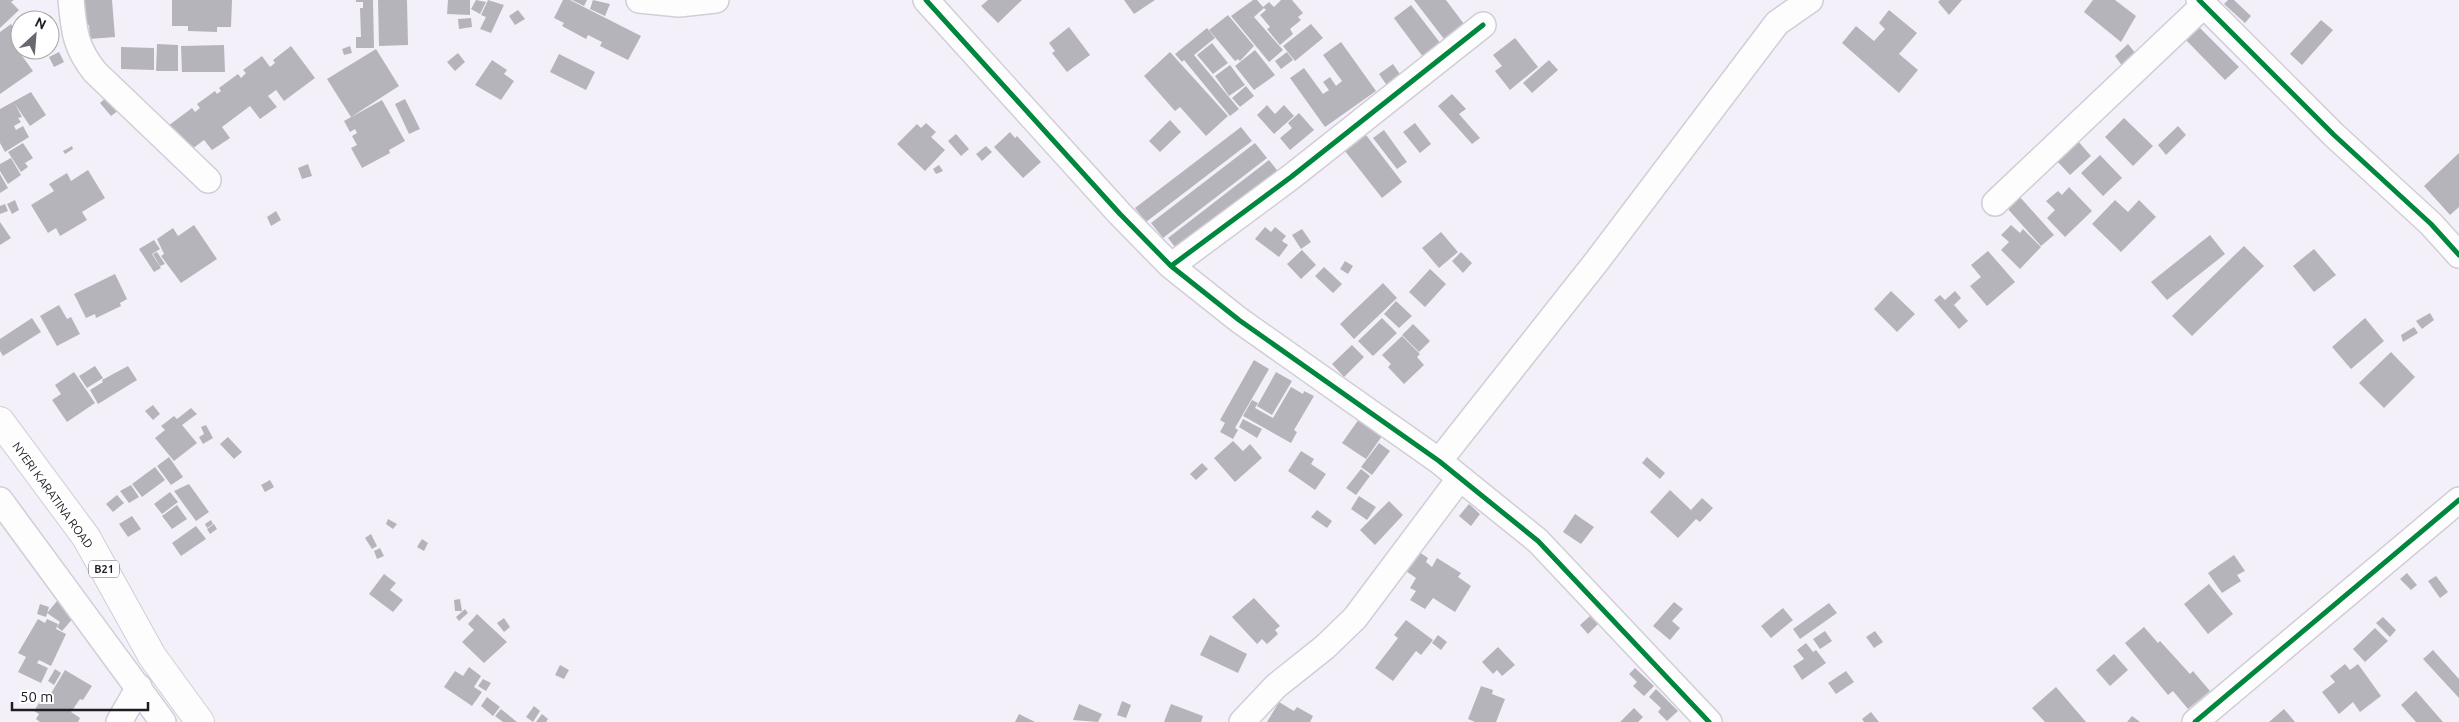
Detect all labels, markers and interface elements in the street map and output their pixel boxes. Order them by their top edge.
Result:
north arrow [10,10,60,60]
text: N [32,14,49,33]
street label: NYERI KARATINA ROAD [10,439,96,551]
road number: B21 [89,560,119,578]
scale bar [12,680,149,712]
text: 50 m [20,688,53,705]

